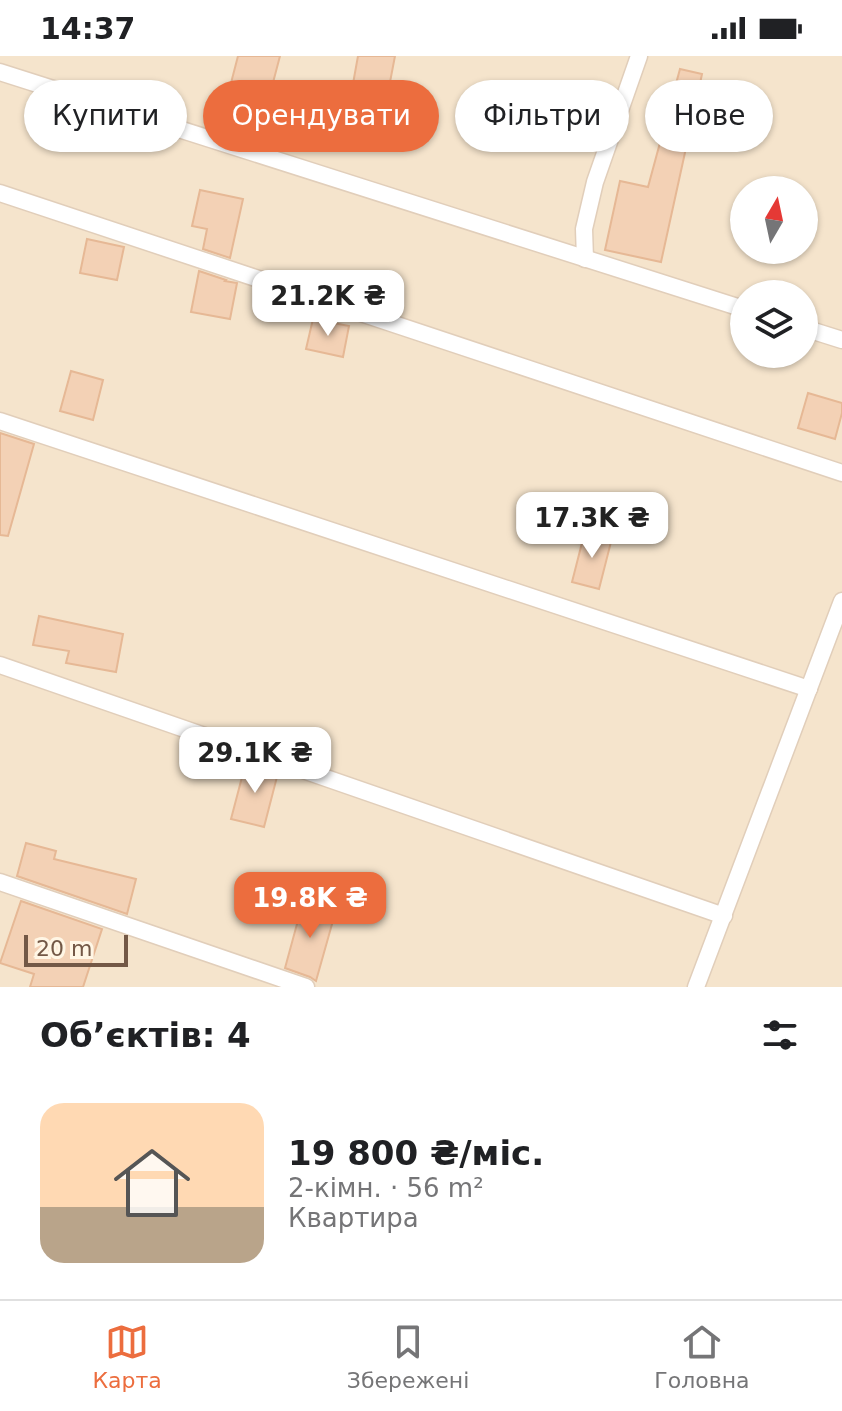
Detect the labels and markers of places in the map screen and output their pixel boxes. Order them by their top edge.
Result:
pin: 21.2K ₴ [254,270,402,338]
pin: 17.3K ₴ [518,492,666,560]
pin: 29.1K ₴ [181,727,329,795]
pin: 19.8K ₴ [236,872,384,940]

